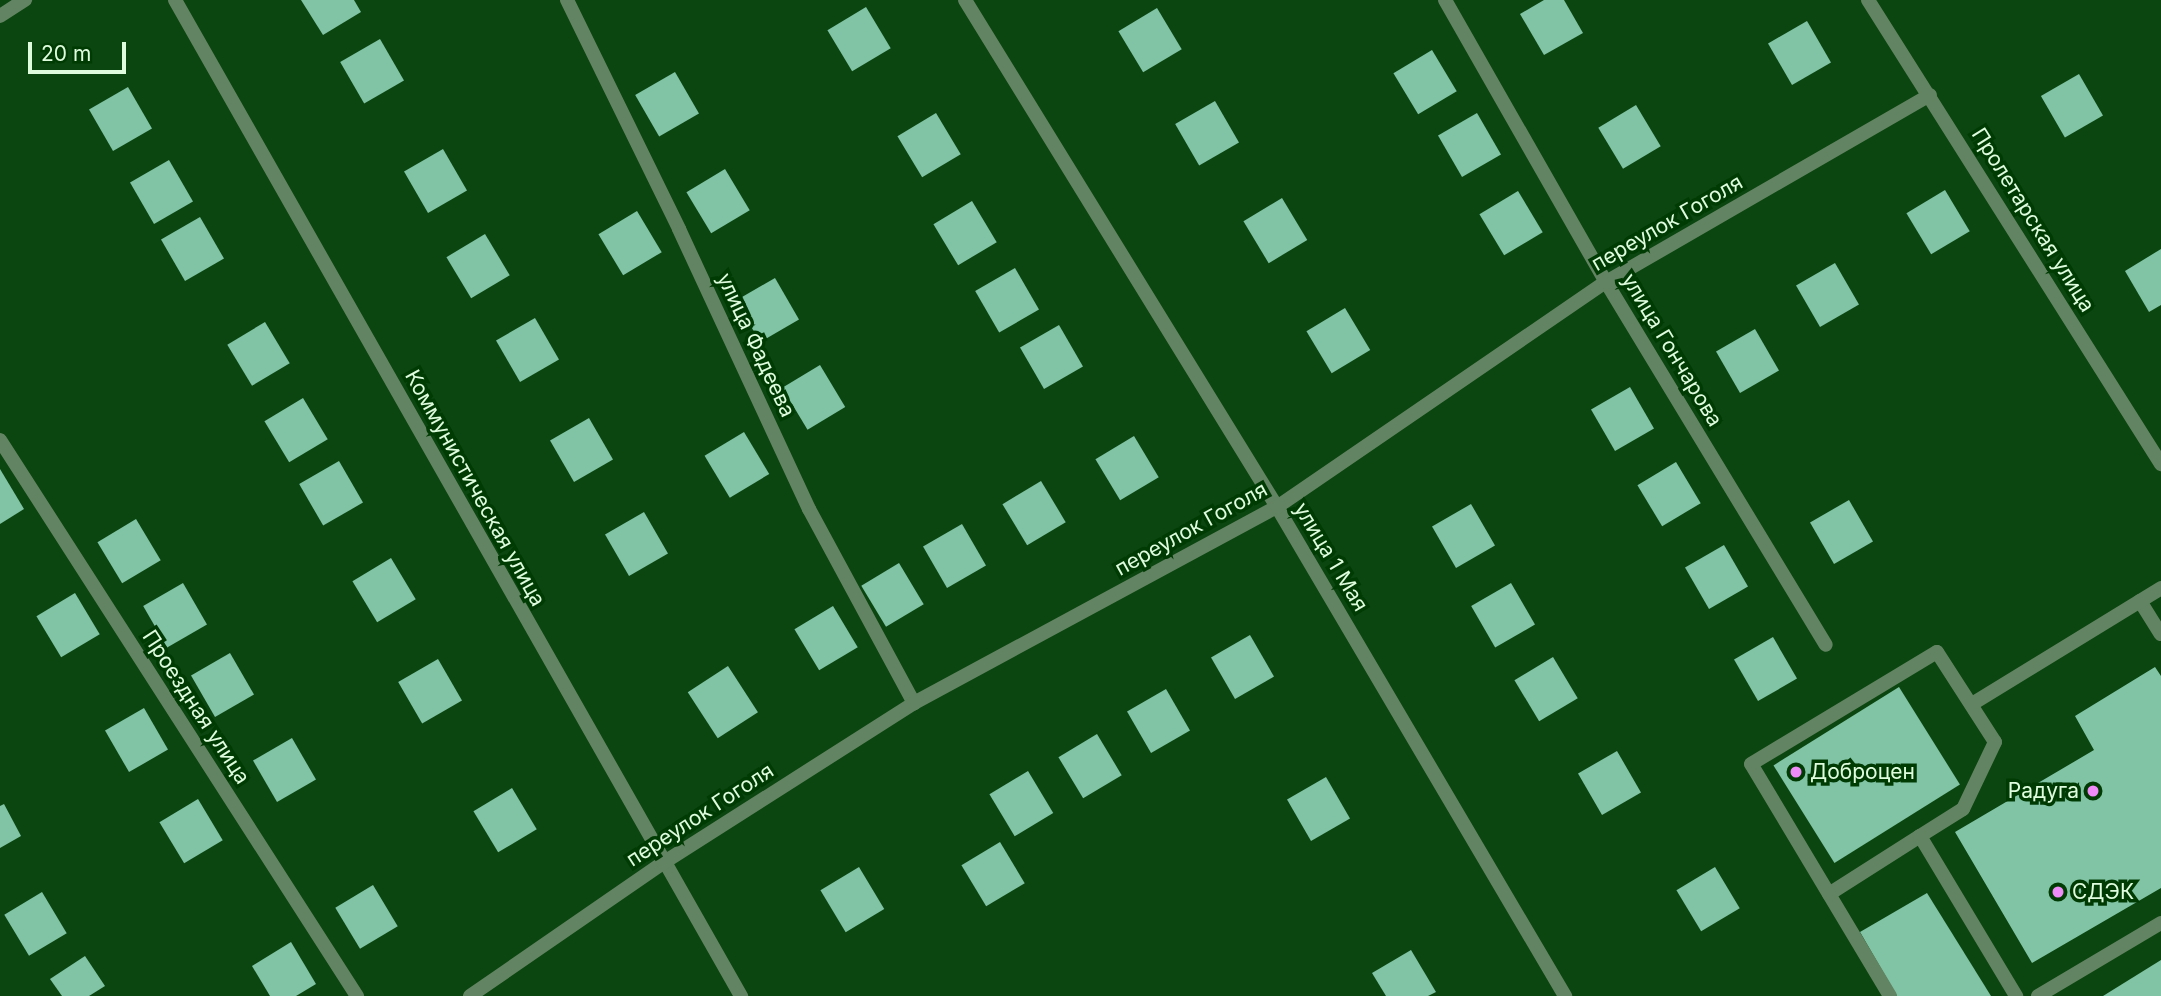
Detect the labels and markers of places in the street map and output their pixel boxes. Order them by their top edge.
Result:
place label: Доброцен [1810,759,1915,785]
marker: Доброцен [1788,764,1804,780]
place label: Радуга [2008,778,2079,804]
marker: Радуга [2085,783,2101,799]
place label: СДЭК [2072,879,2134,905]
marker: СДЭК [2050,884,2066,900]

